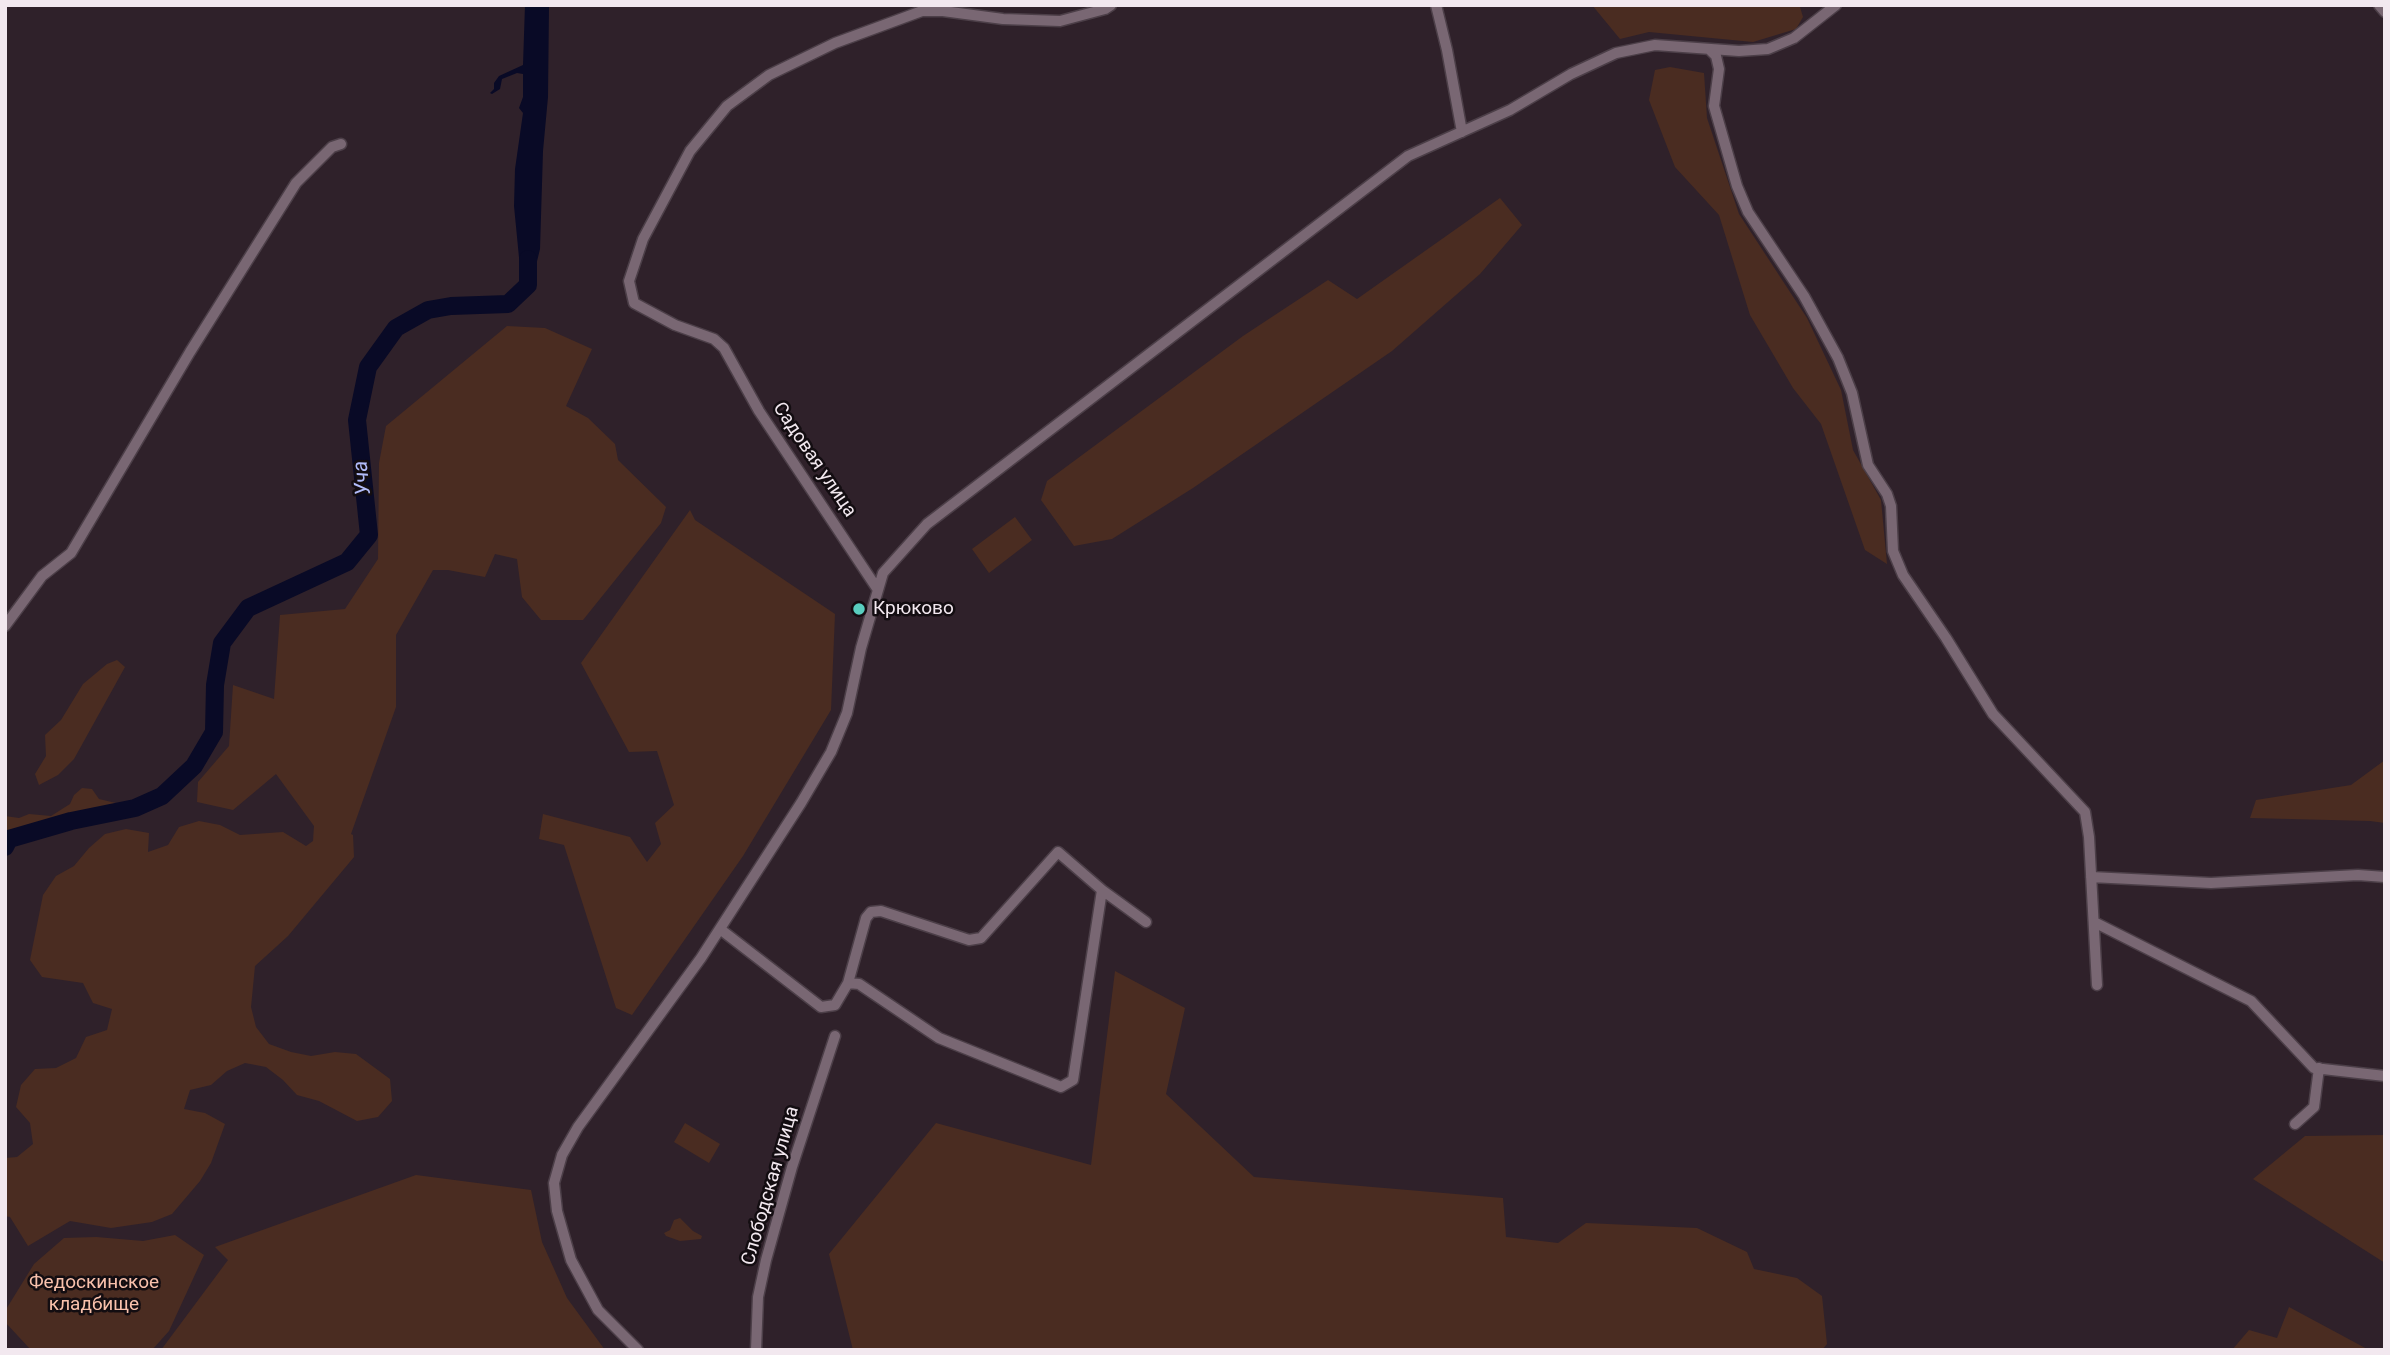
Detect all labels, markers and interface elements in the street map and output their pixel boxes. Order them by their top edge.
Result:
street label: Садовая улица [767,398,861,522]
water label: Уча [349,459,377,497]
place label: Крюково [873,598,954,620]
marker: Крюково [851,601,867,617]
street label: Слободская улица [737,1104,805,1268]
park label: Федоскинское кладбище [29,1272,159,1316]

